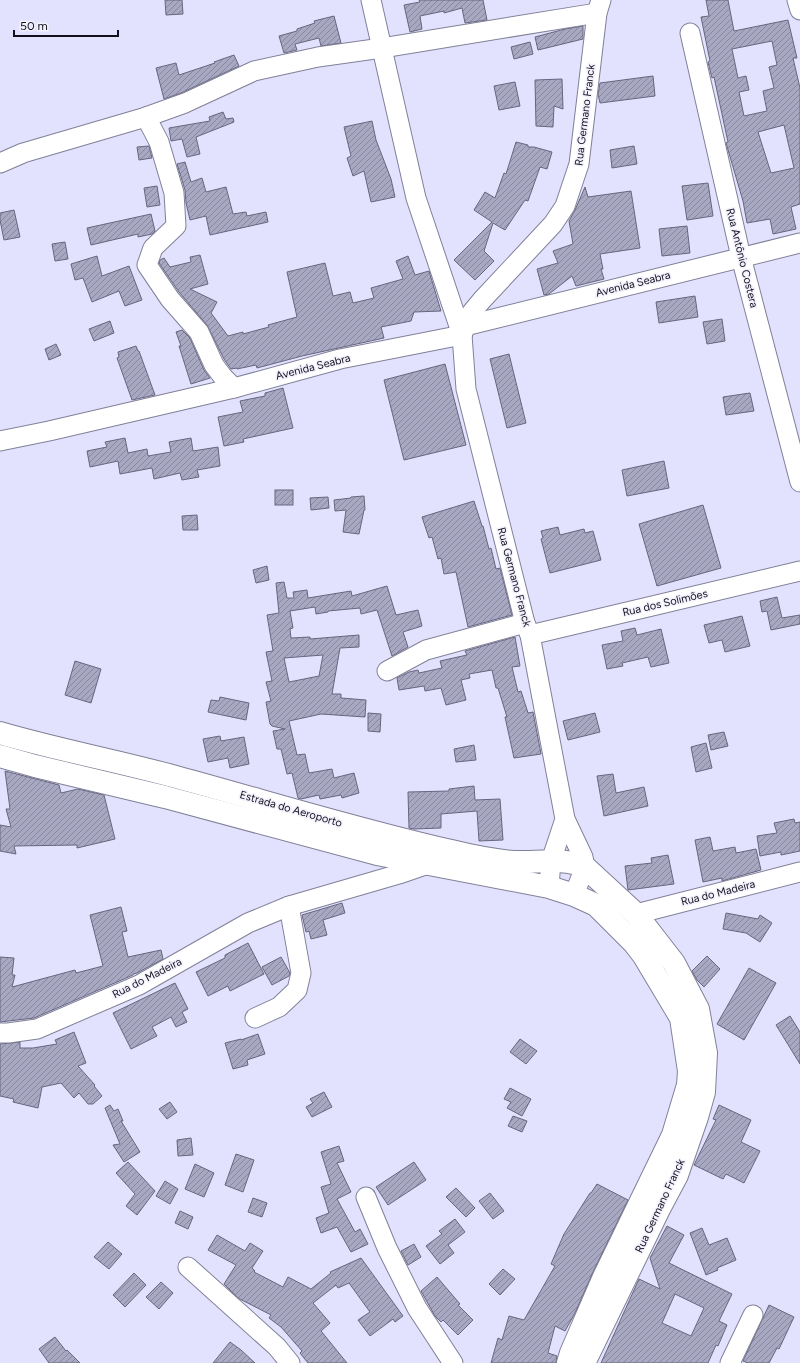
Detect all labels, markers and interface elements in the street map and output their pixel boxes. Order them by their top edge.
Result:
scale bar [14,12,118,38]
text: 50 m [20,19,48,33]
street label: Rua Germano Franck [572,63,598,167]
street label: Rua Antônio Costera [723,207,761,309]
street label: Avenida Seabra [594,268,672,300]
street label: Avenida Seabra [274,351,352,383]
street label: Rua Germano Franck [494,526,534,629]
street label: Rua dos Solimões [621,587,709,619]
street label: Estrada do Aeroporto [238,788,344,830]
street label: Rua do Madeira [679,877,757,909]
street label: Rua do Madeira [110,955,184,1001]
street label: Rua Germano Franck [632,1156,688,1255]

